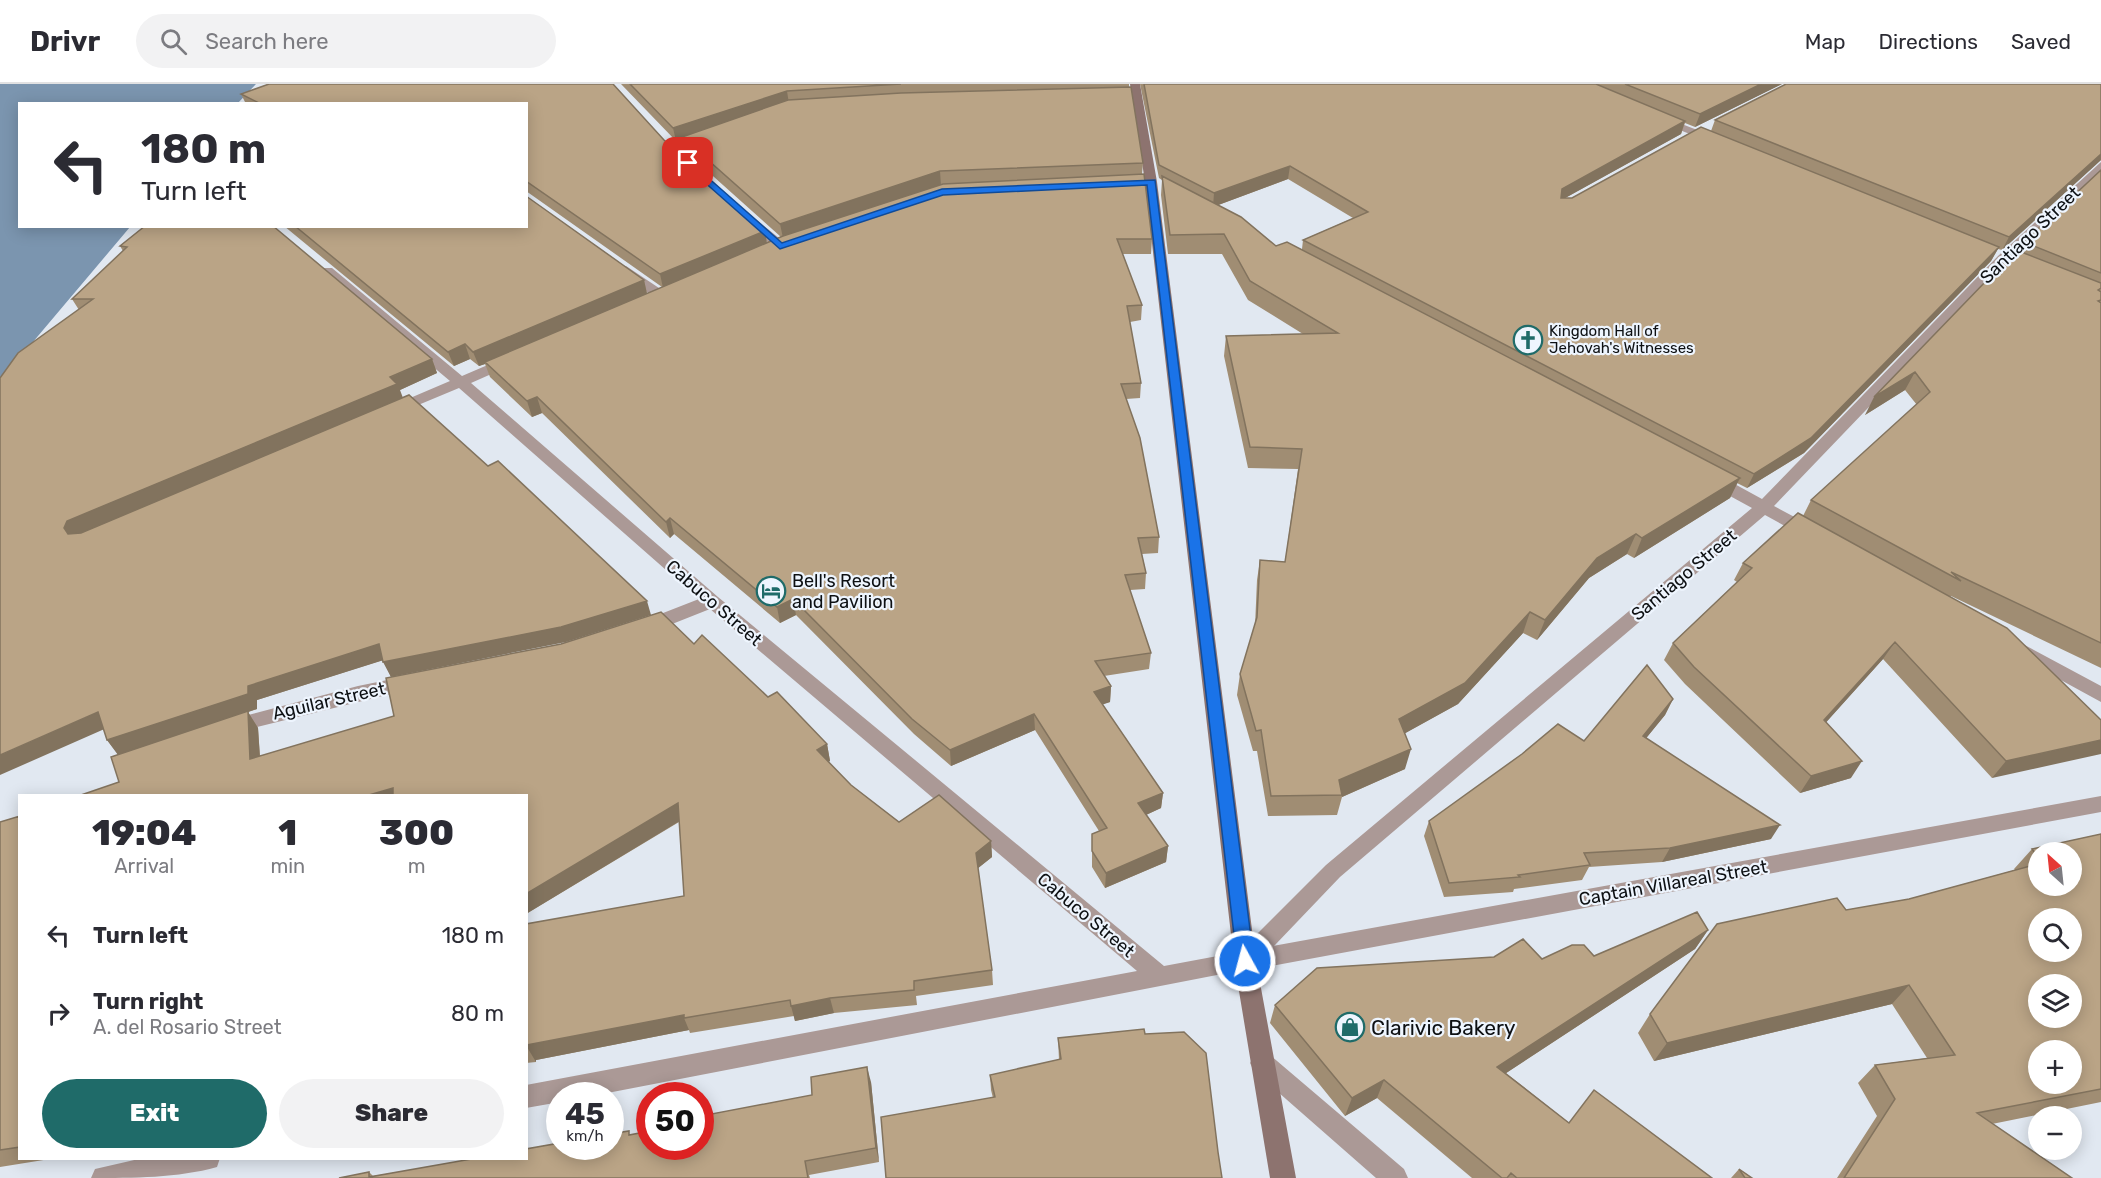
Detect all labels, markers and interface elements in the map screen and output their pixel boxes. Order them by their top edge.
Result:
search box [136,14,556,68]
text: Drivr [30,25,100,58]
icon: search [157,25,190,58]
text: Search here [205,28,329,55]
text: Map [1805,29,1846,54]
text: Directions [1879,29,1978,54]
text: Saved [2011,29,2071,54]
text: 180 m [141,124,266,174]
icon: left [42,126,120,204]
pin [662,137,713,188]
icon: arrive [671,146,704,179]
text: Turn left [141,175,246,207]
street label: Santiago Street [1975,182,2085,288]
place label: Kingdom Hall of Jehovah's Witnesses [1549,322,1694,357]
church icon: Kingdom Hall of Jehovah's Witnesses [1512,324,1544,356]
street label: Santiago Street [1627,525,1741,625]
street label: Cabuco Street [661,555,767,651]
place label: Bell's Resort and Pavilion [792,570,895,613]
hotel icon: Bell's Resort and Pavilion [755,575,787,607]
street label: Aguilar Street [270,677,388,725]
text: 19:04 [92,811,196,854]
text: 1 [278,811,297,854]
text: 300 [379,811,454,854]
north arrow [2028,842,2082,896]
map controls [2028,842,2082,1160]
text: Arrival [114,854,174,878]
text: min [270,854,305,878]
text: m [408,854,425,878]
street label: Captain Villareal Street [1577,856,1769,910]
street label: Cabuco Street [1033,868,1139,962]
button: search [2028,908,2082,962]
icon: left [42,919,75,952]
text: Turn left [93,922,188,949]
text: 180 m [442,922,504,949]
position arrow [1213,929,1277,993]
button: layers [2028,974,2082,1028]
text: Turn right [93,988,203,1015]
icon: right [42,997,75,1030]
text: 80 m [451,1000,504,1027]
shop icon: Clarivic Bakery [1334,1011,1366,1043]
text: A. del Rosario Street [93,1015,282,1039]
place label: Clarivic Bakery [1371,1015,1516,1040]
button: + [2028,1040,2082,1094]
button: Exit [42,1079,267,1148]
button: Share [279,1079,504,1148]
speed limit sign: 50 [636,1082,714,1160]
text: 45 [565,1096,605,1132]
button: − [2028,1106,2082,1160]
text: km/h [566,1127,604,1145]

